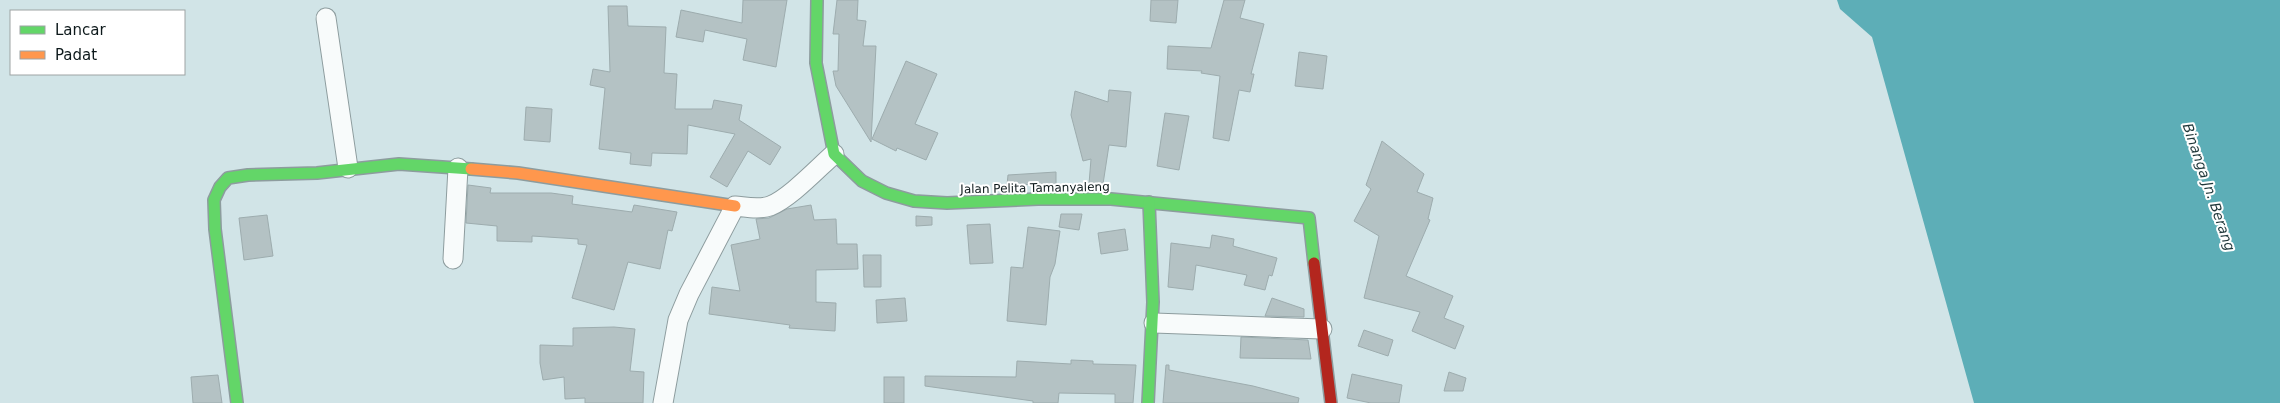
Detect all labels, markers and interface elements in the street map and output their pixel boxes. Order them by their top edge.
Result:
legend [10,10,185,75]
text: Lancar [55,21,106,39]
text: Padat [55,46,97,64]
water label: Binanga Jn. Berang [2180,121,2238,253]
street label: Jalan Pelita Tamanyaleng [959,180,1110,196]

